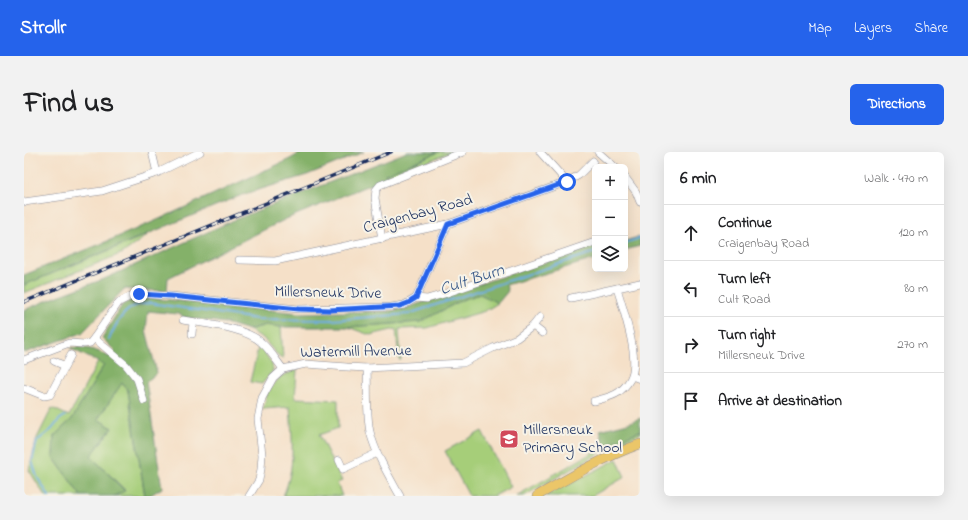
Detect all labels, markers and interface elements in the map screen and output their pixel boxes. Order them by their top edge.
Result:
text: Strollr [20,15,66,42]
text: Map [808,18,832,39]
text: Layers [854,18,892,39]
text: Share [914,18,948,39]
text: Find us [24,84,114,125]
button: Directions [850,84,944,125]
map controls [592,164,628,272]
button: + [592,164,628,200]
text: 6 min [680,166,716,191]
text: Walk · 470 m [864,169,928,188]
route start [558,173,576,191]
street label: Craigenbay Road [361,188,475,240]
button: − [592,200,628,236]
text: Continue [718,212,772,234]
icon: ahead [680,222,702,244]
text: 120 m [898,223,928,242]
text: Craigenbay Road [718,234,809,253]
button: layers [592,236,628,272]
water label: Cult Burn [436,258,508,302]
text: Turn left [718,268,771,290]
icon: left [680,278,702,300]
text: 80 m [904,279,928,298]
street label: Millersneuk Drive [274,280,382,306]
route end [130,285,148,303]
text: Cult Road [718,290,771,309]
text: Turn right [718,324,776,346]
icon: right [680,334,702,356]
text: 270 m [897,335,928,354]
street label: Watermill Avenue [300,339,413,365]
text: Millersneuk Drive [718,346,805,365]
icon: arrive [680,390,702,412]
text: Arrive at destination [718,390,842,412]
place label: Millersneuk Primary School [523,418,622,460]
school or university icon: Millersneuk Primary School [498,428,520,450]

